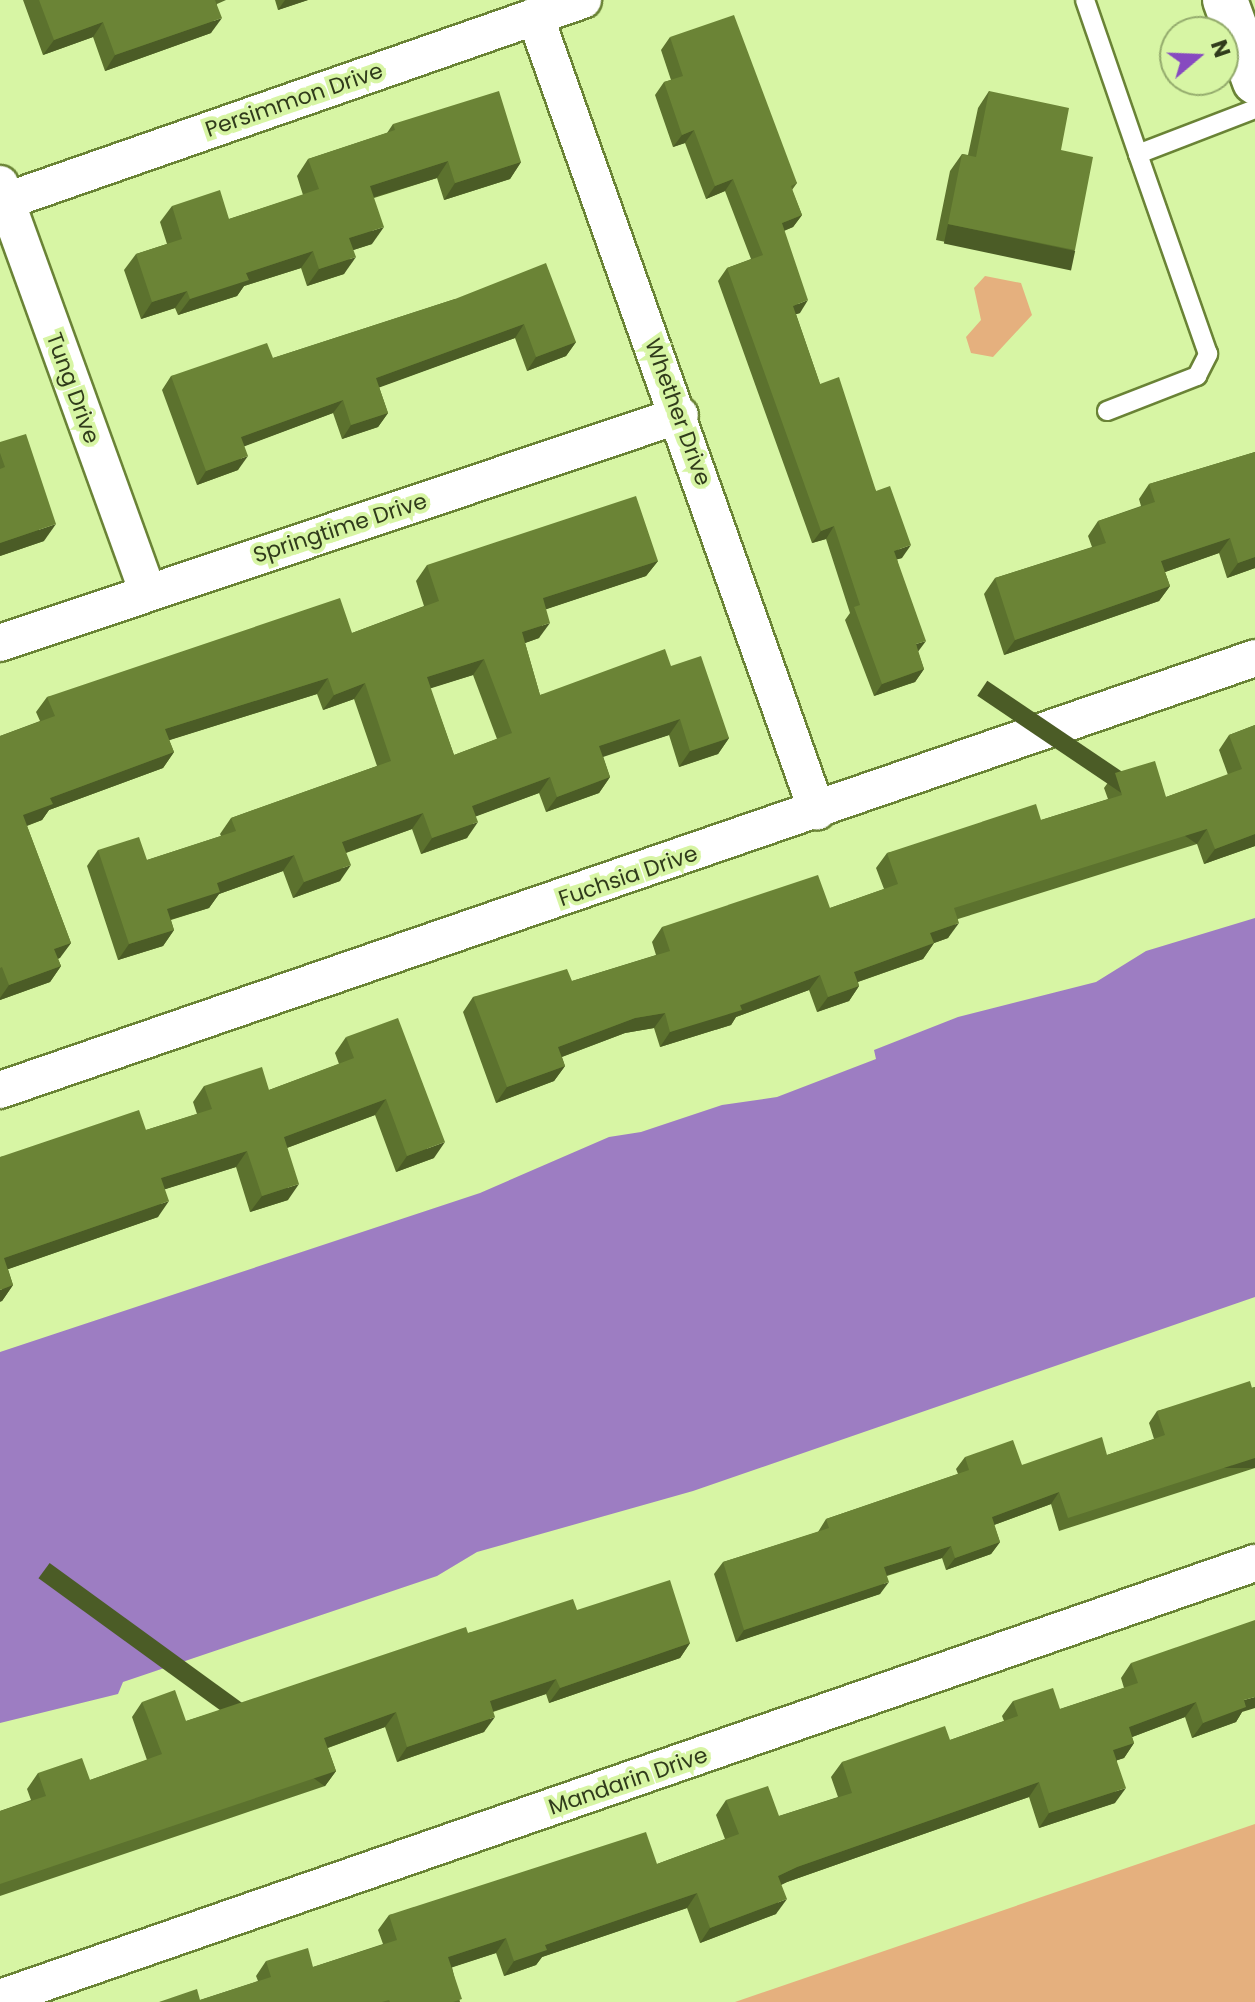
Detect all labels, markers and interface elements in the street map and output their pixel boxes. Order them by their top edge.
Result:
north arrow [1159,16,1239,96]
text: N [1203,36,1238,62]
street label: Persimmon Drive [202,57,386,143]
street label: Tung Drive [41,329,105,447]
street label: Whether Drive [639,335,717,489]
street label: Springtime Drive [250,487,430,569]
street label: Fuchsia Drive [555,840,701,912]
street label: Mandarin Drive [545,1741,711,1821]

